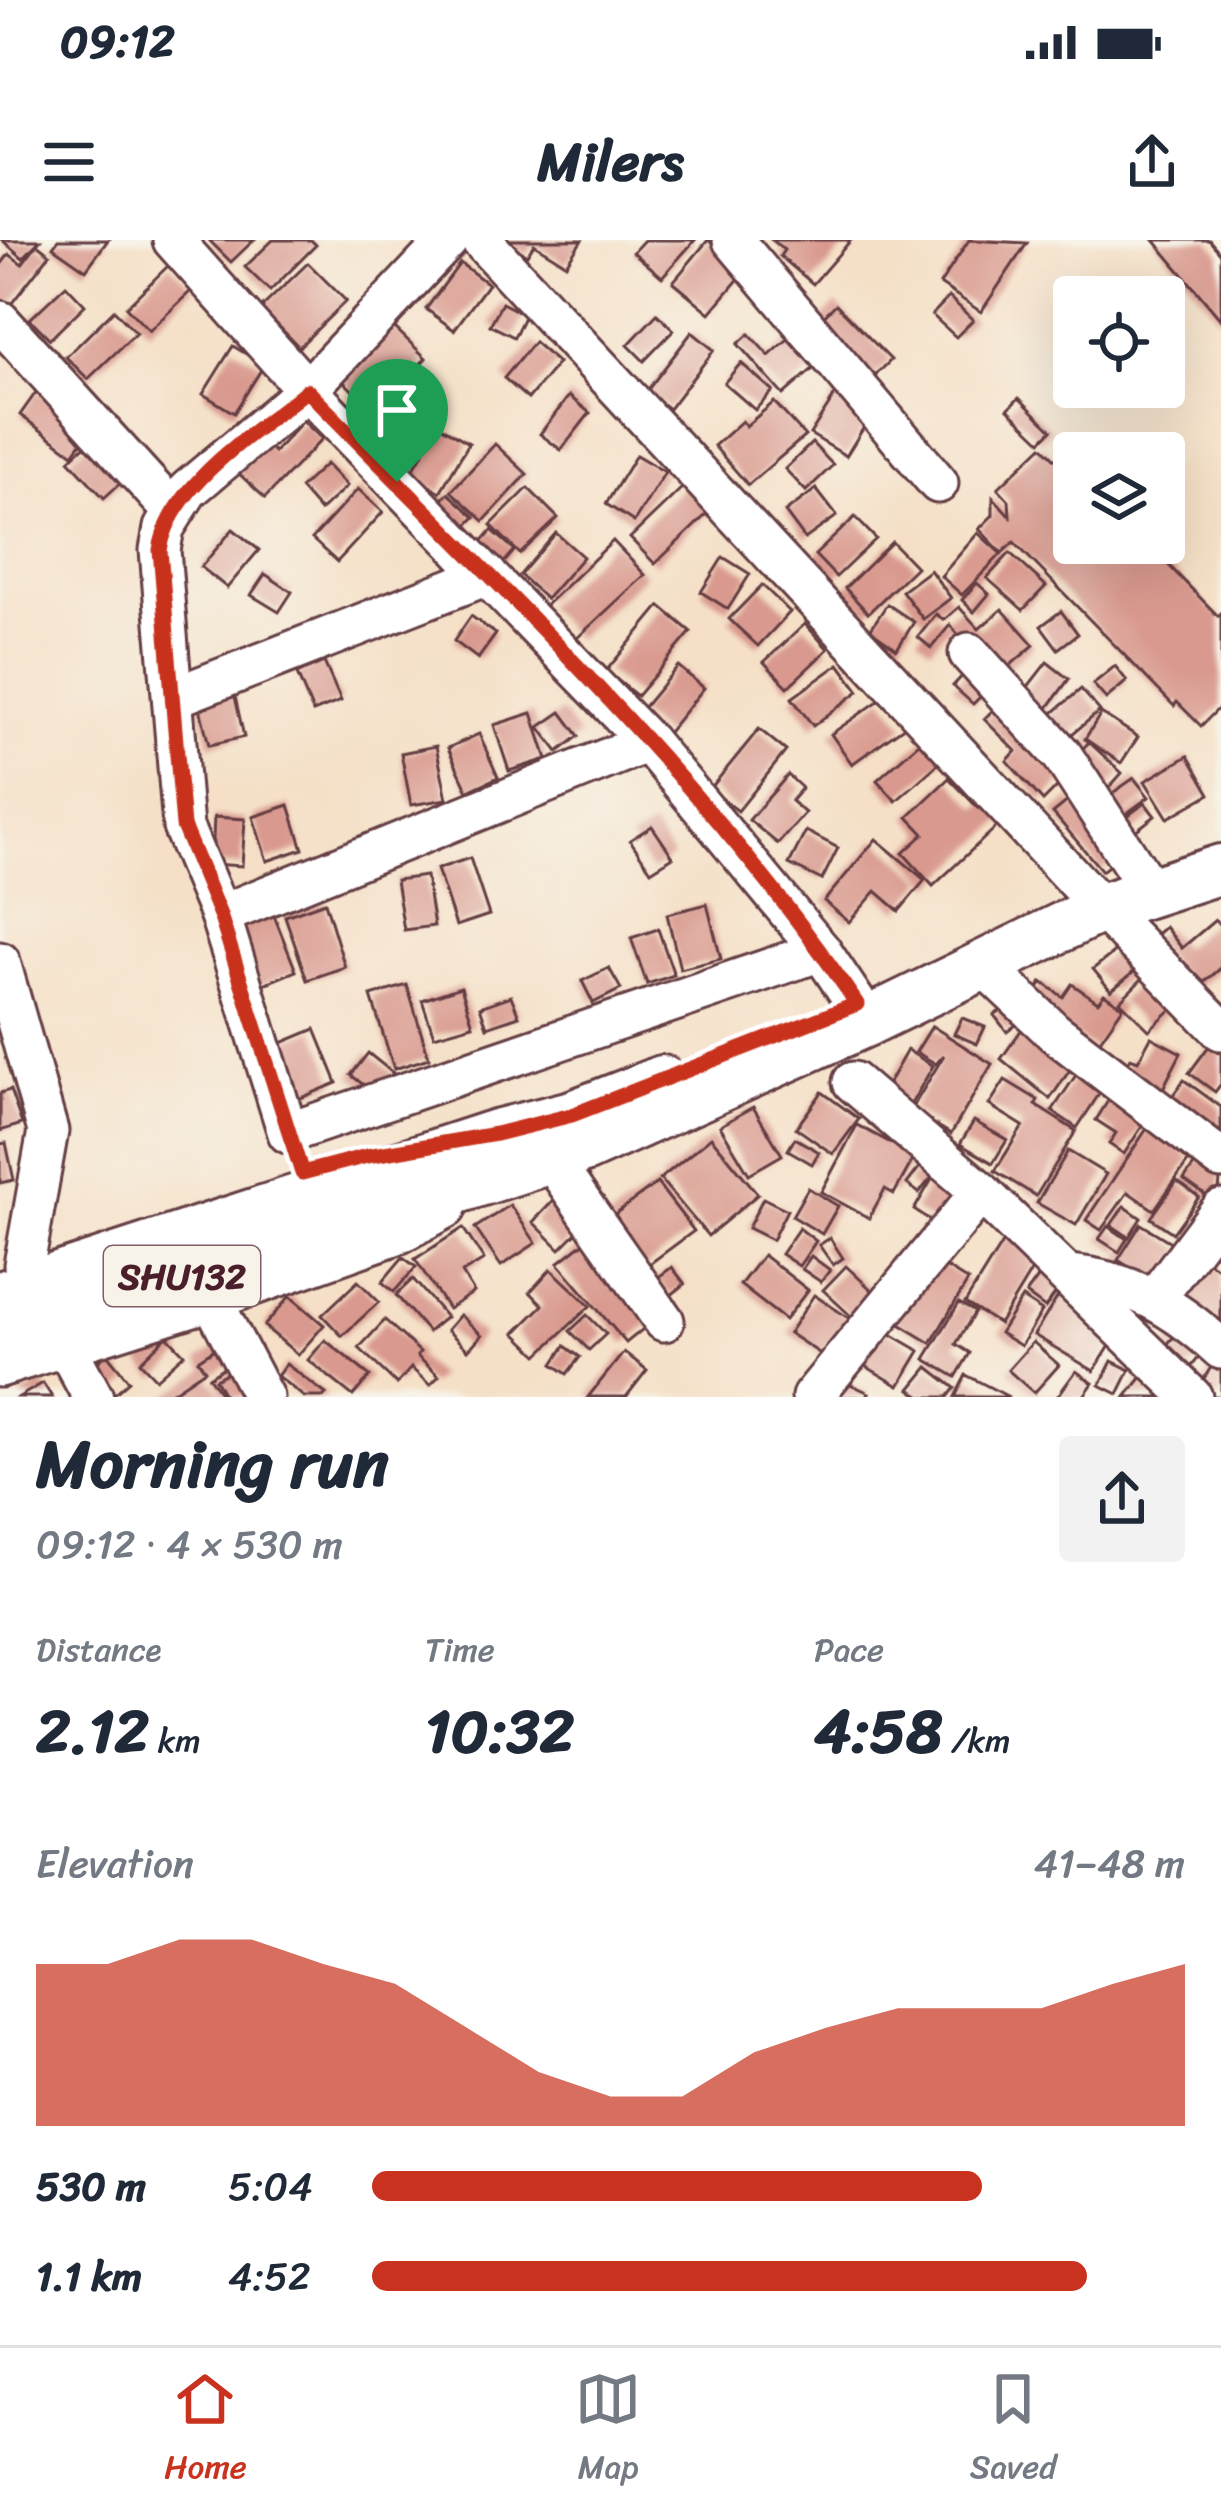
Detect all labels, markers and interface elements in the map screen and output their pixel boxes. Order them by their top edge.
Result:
text: 09:12 [60,2,175,82]
text: Milers [537,114,684,210]
icon: menu [36,129,102,195]
icon: share [1119,129,1185,195]
map controls [1053,276,1185,564]
button: locate [1053,276,1185,408]
pin [346,359,448,482]
icon: arrive [364,377,430,443]
button: layers [1053,432,1185,564]
road number: SHU132 [104,1246,260,1306]
text: Morning run [36,1406,389,1523]
button: share [1059,1436,1185,1562]
text: 09:12 · 4 × 530 m [36,1510,343,1579]
text: Distance [36,1621,161,1679]
text: Time [425,1621,495,1679]
text: Pace [814,1621,884,1679]
text: 2.12 [36,1679,149,1785]
text: 10:32 [425,1679,574,1785]
text: 4:58 [814,1679,942,1785]
text: km [149,1712,201,1770]
text: /km [942,1712,1010,1770]
text: Elevation [36,1829,194,1898]
text: 41–48 m [1034,1829,1185,1898]
text: 530 m [36,2152,146,2221]
text: 5:04 [228,2152,313,2221]
text: 1.1 km [36,2242,142,2311]
text: 4:52 [228,2242,311,2311]
tab: Home [164,2366,247,2496]
tab: Map [575,2366,641,2496]
tab: Saved [970,2366,1057,2496]

